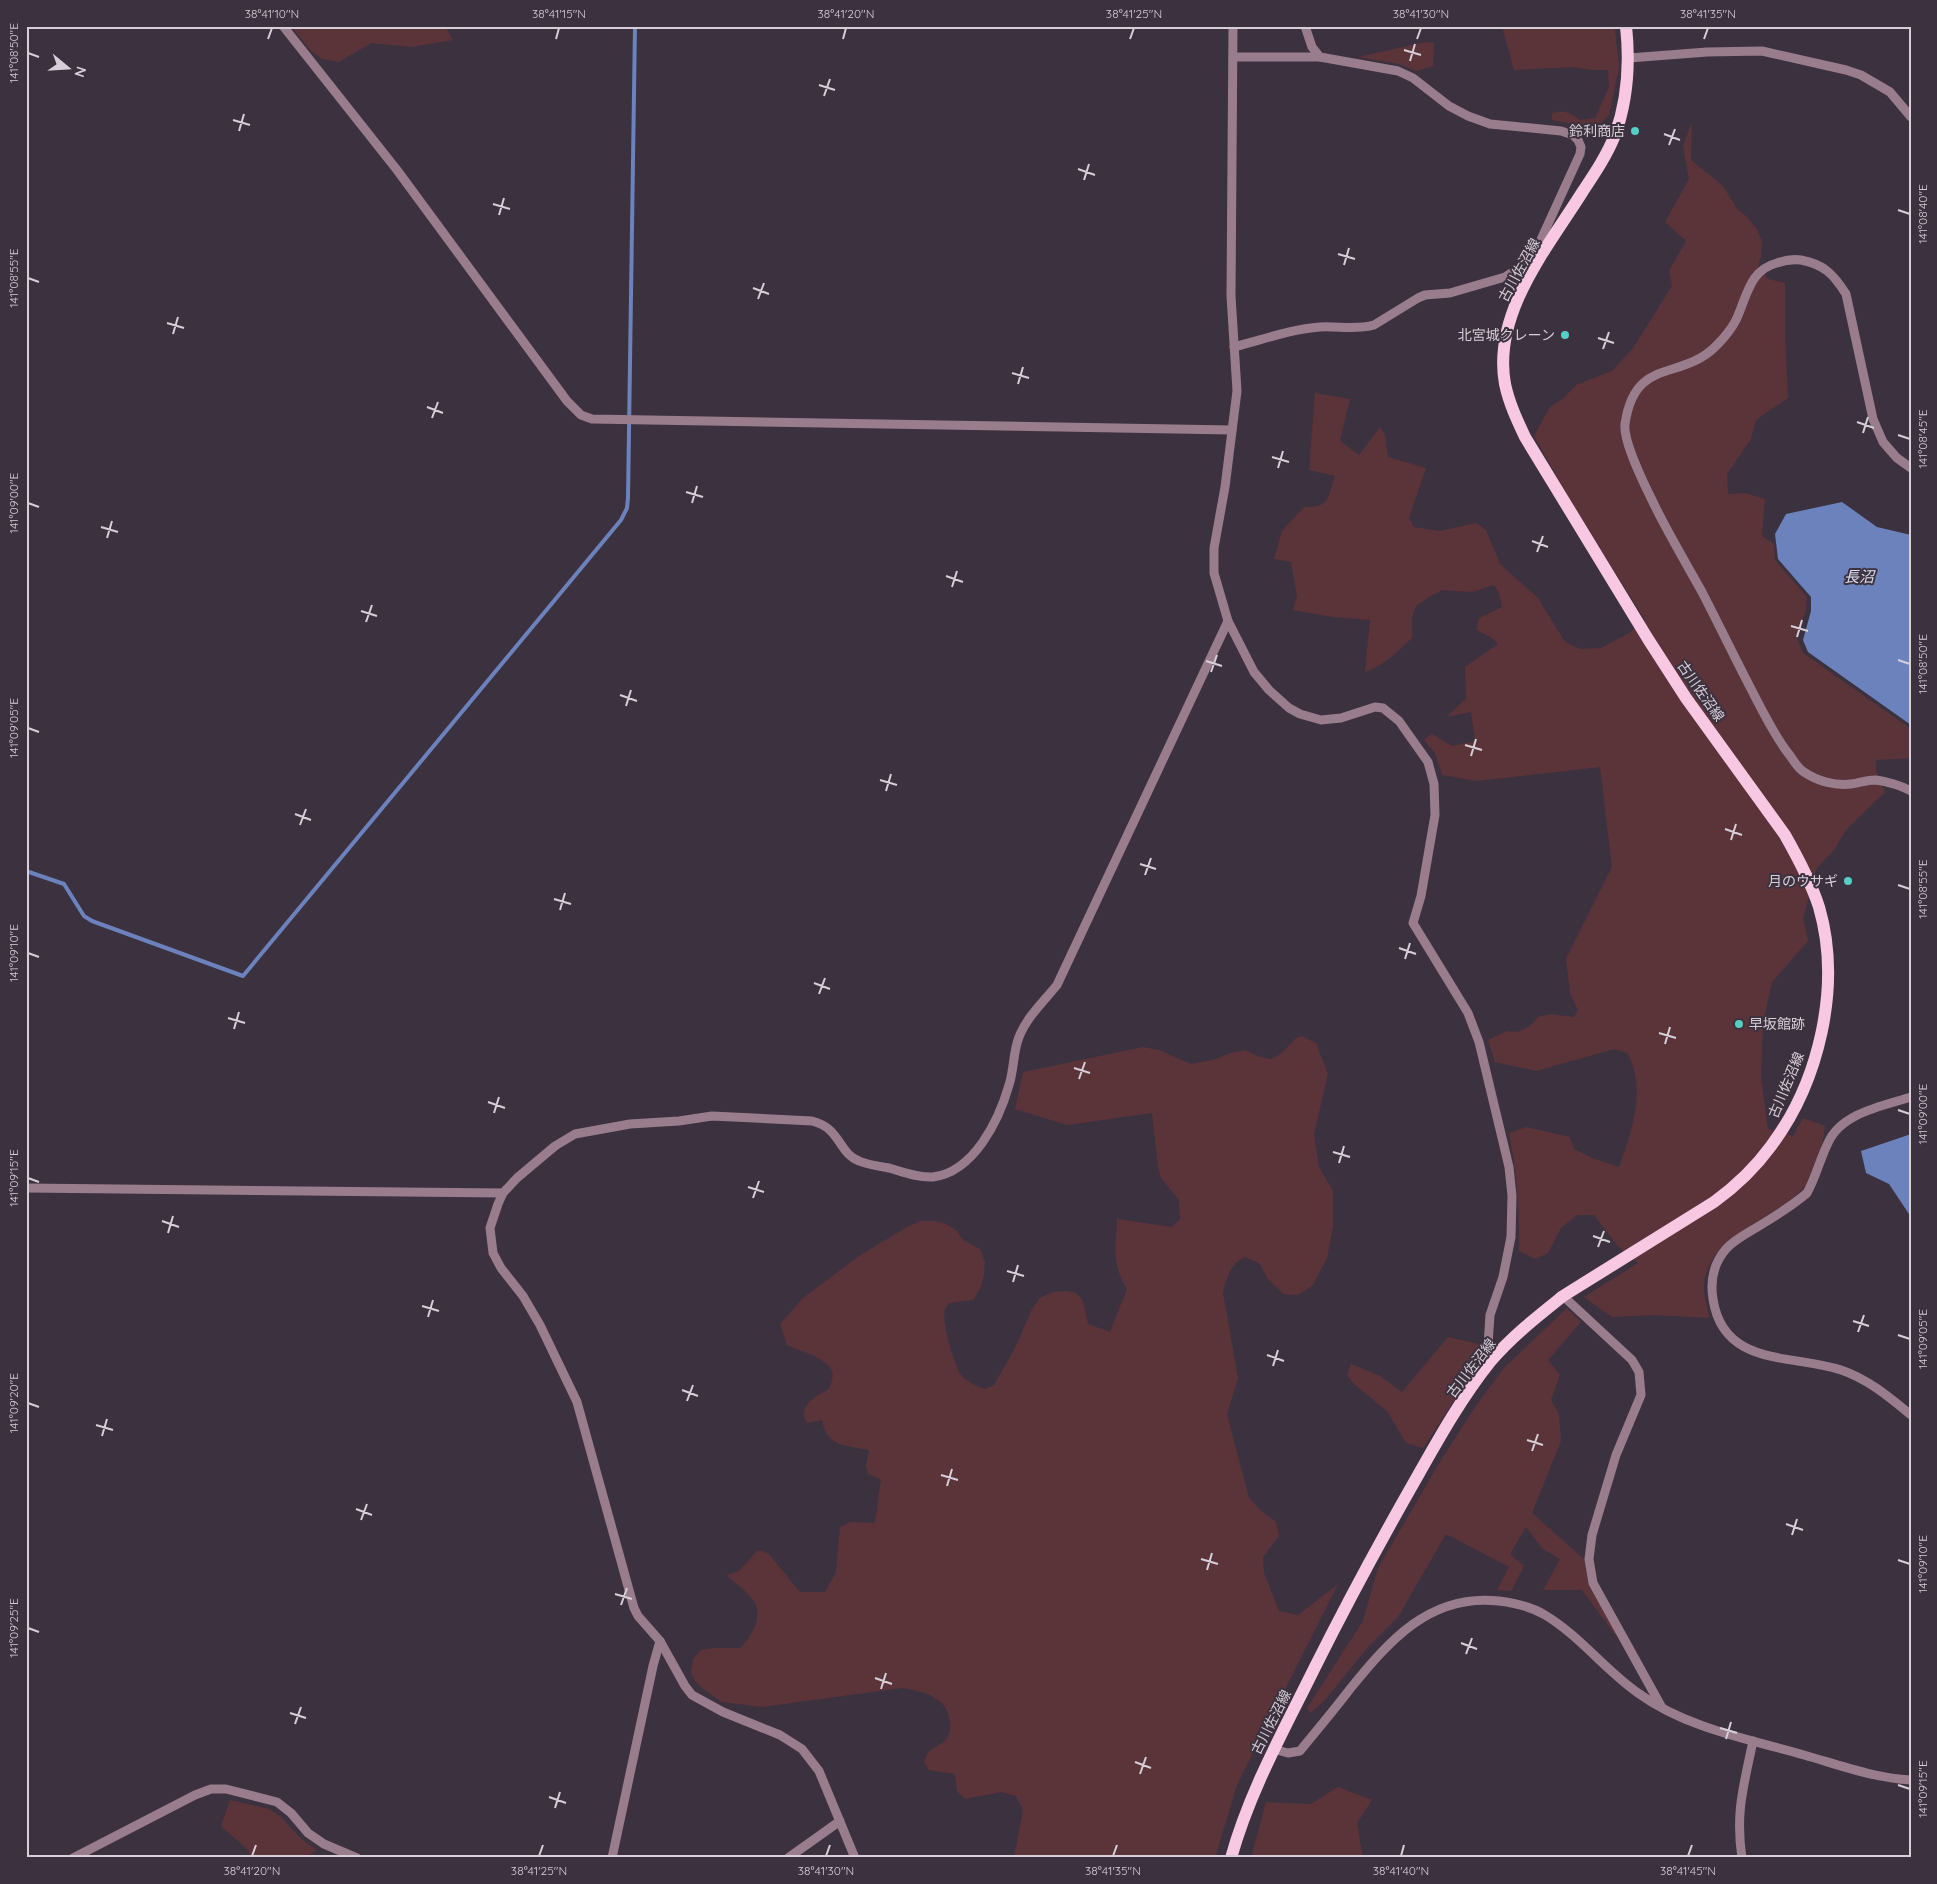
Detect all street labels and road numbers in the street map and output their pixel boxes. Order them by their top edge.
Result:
street label: 古川佐沼線 [1494,235,1544,305]
street label: 古川佐沼線 [1674,657,1728,725]
street label: 古川佐沼線 [1764,1049,1808,1121]
street label: 古川佐沼線 [1442,1335,1500,1401]
street label: 古川佐沼線 [1247,1687,1295,1757]

